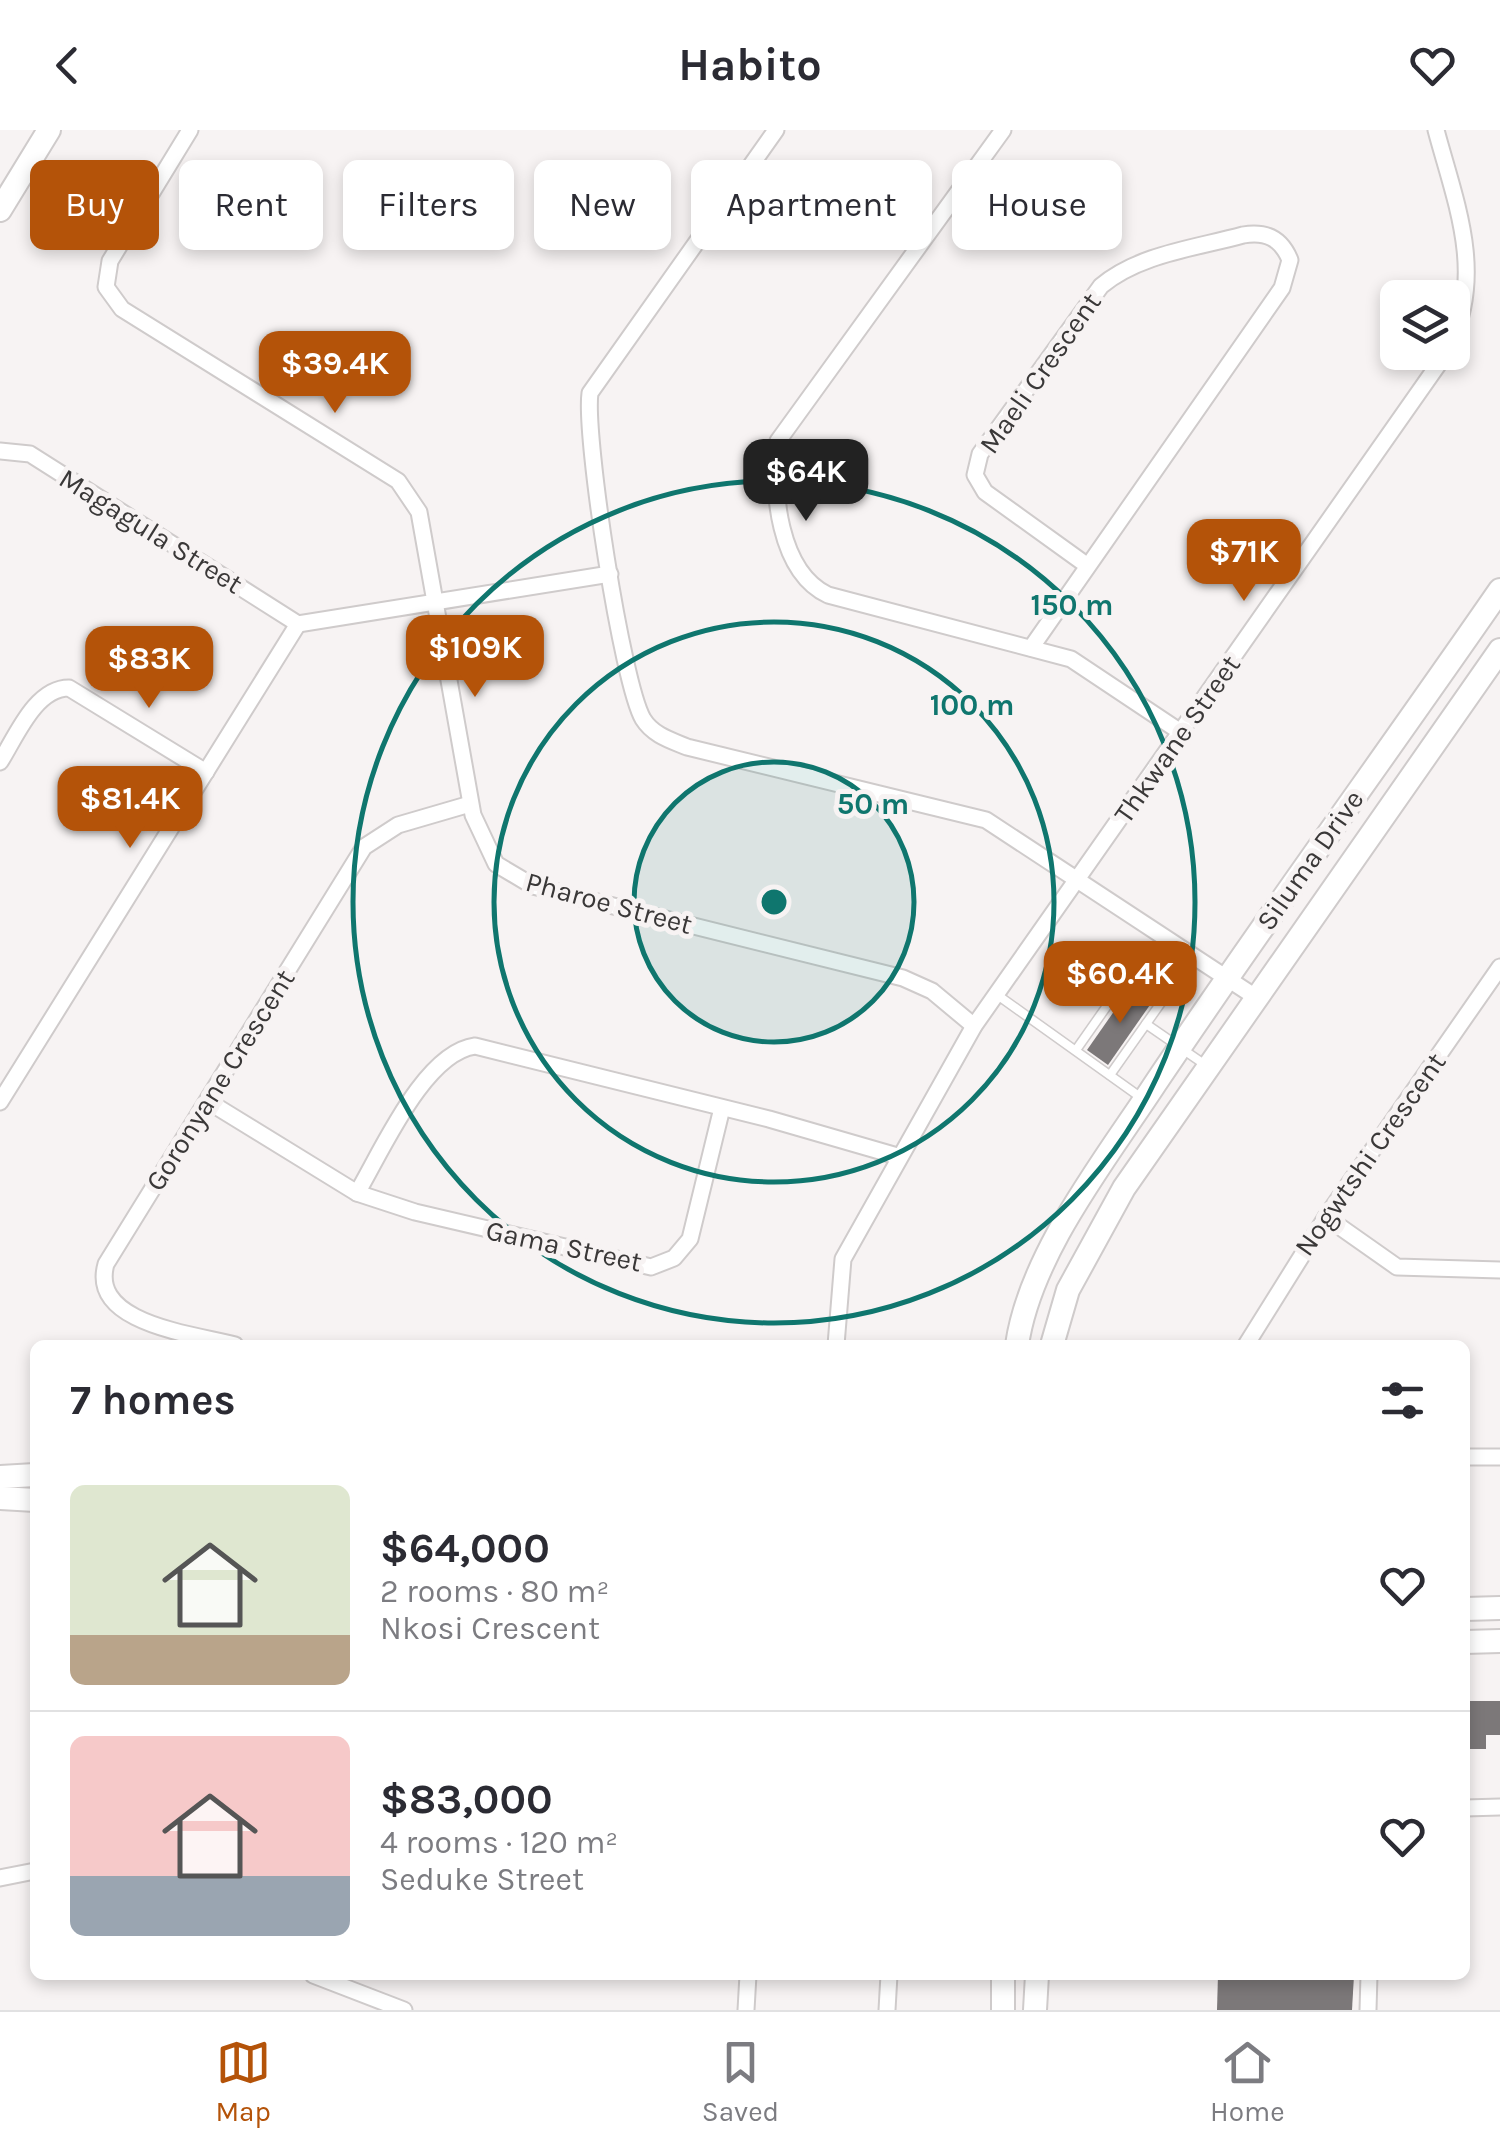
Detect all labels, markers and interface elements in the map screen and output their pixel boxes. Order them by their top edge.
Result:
icon: back [40,38,95,93]
icon: heart [1405,38,1460,93]
text: Habito [678,39,822,91]
chip: Buy [30,160,159,250]
chip: Rent [179,160,323,250]
chip: Filters [343,160,514,250]
chip: New [534,160,671,250]
chip: Apartment [691,160,932,250]
chip: House [952,160,1122,250]
map controls [1380,280,1470,370]
button: layers [1380,280,1470,370]
street label: Maeli Crescent [972,286,1108,460]
pin: $39.4K [254,331,416,416]
text: $39.4K [281,345,389,382]
pin: $64K [747,439,865,524]
text: $64K [765,453,847,490]
street label: Magagula Street [53,461,249,601]
pin: $71K [1185,519,1303,604]
text: $71K [1209,533,1279,570]
text: 150 m [1030,587,1114,623]
pin: $109K [405,615,545,700]
pin: $83K [90,626,208,711]
text: $109K [428,629,522,666]
text: $83K [107,640,191,677]
street label: Thkwane Street [1107,649,1247,829]
text: 100 m [930,687,1014,723]
pin: $81.4K [49,766,211,851]
text: $81.4K [80,780,181,817]
street label: Siluma Drive [1250,783,1370,937]
text: 50 m [837,786,909,822]
street label: Pharoe Street [522,865,696,941]
centre of rings [756,884,792,920]
pin: $60.4K [1039,941,1201,1026]
text: $60.4K [1066,955,1174,992]
street label: Goronyane Crescent [139,963,301,1197]
street label: Nogwtshi Crescent [1288,1046,1452,1262]
street label: Gama Street [483,1213,645,1279]
icon: filters [1375,1373,1430,1428]
text: 7 homes [70,1375,236,1425]
text: $64,000 [380,1523,550,1573]
icon: home [150,1525,270,1645]
icon: heart [1375,1558,1430,1613]
text: 2 rooms · 80 m² [380,1573,609,1610]
text: Nkosi Crescent [380,1610,600,1647]
text: $83,000 [380,1774,553,1824]
icon: home [150,1776,270,1896]
icon: heart [1375,1809,1430,1864]
text: 4 rooms · 120 m² [380,1824,618,1861]
text: Seduke Street [380,1861,584,1898]
tab: Map [215,2035,271,2128]
tab: Saved [702,2035,779,2128]
tab: Home [1210,2035,1285,2128]

